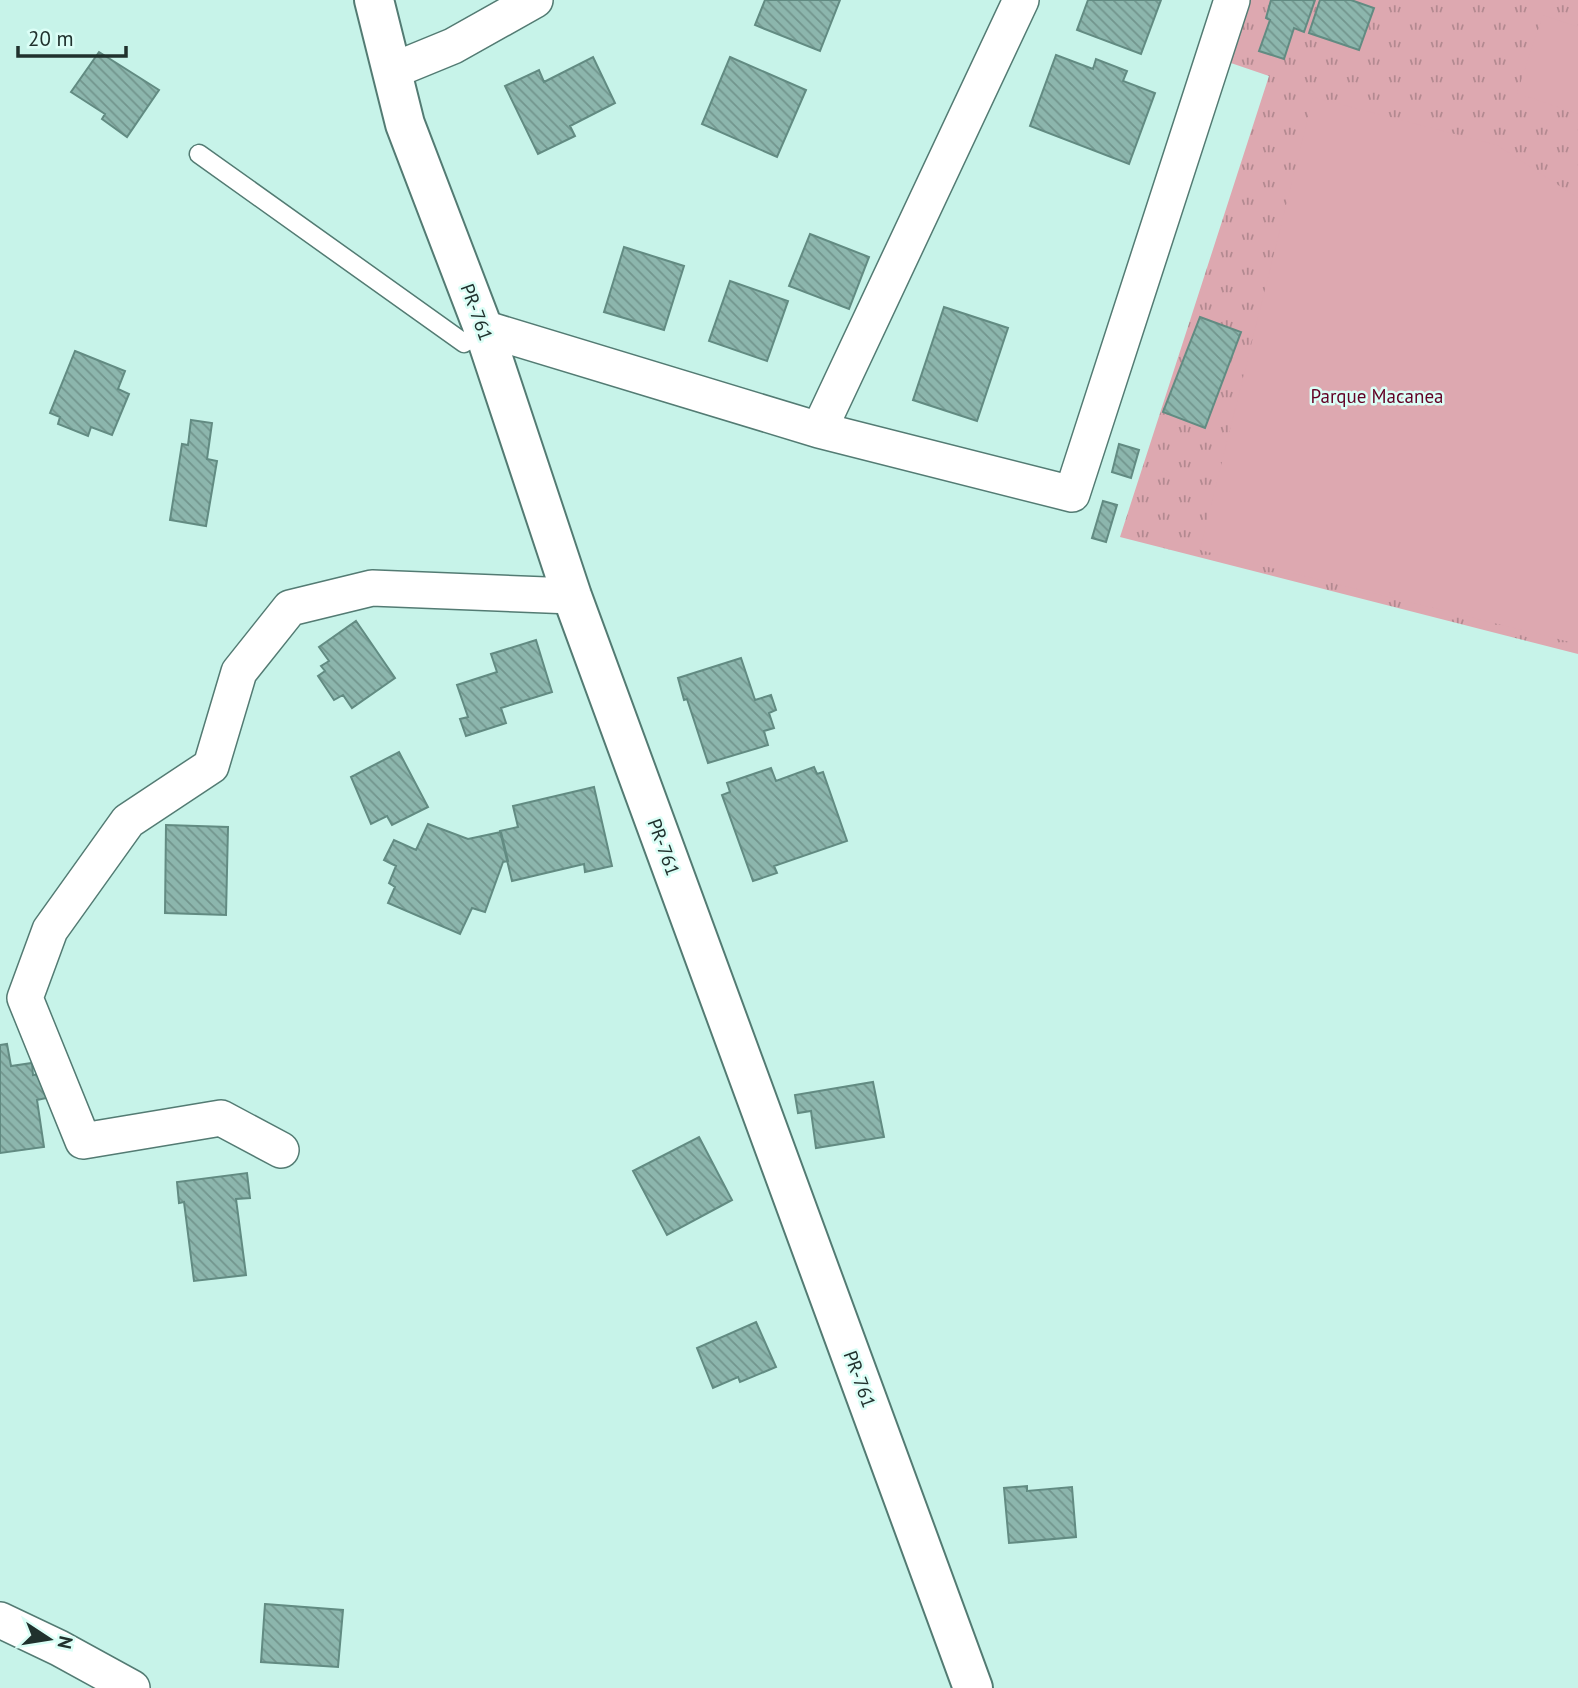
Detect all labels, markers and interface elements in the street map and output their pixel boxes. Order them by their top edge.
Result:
scale bar [18,14,126,58]
text: 20 m [28,25,74,52]
street label: PR-761 [456,280,498,344]
park label: Parque Macanea [1311,384,1443,408]
street label: PR-761 [643,815,685,879]
street label: PR-761 [839,1347,881,1411]
north arrow [14,1604,84,1674]
text: N [53,1634,79,1651]

